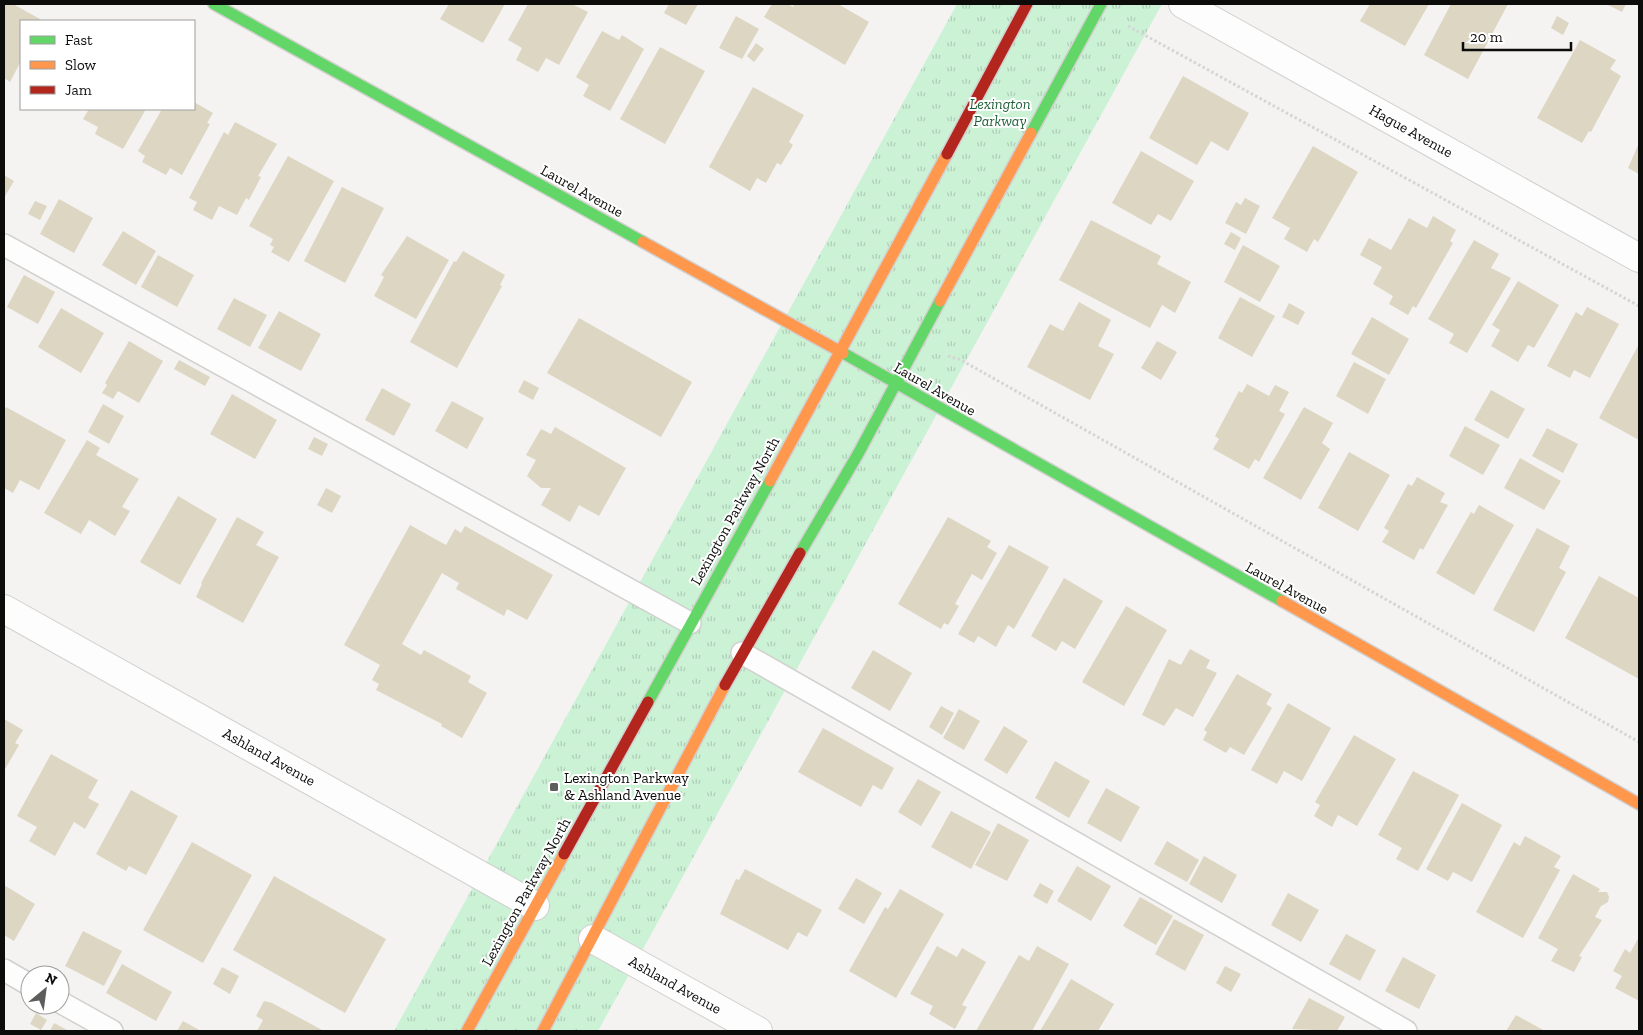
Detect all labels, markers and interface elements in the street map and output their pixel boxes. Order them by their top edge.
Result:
legend [20,20,195,110]
scale bar [1463,20,1570,52]
text: 20 m [1470,28,1503,46]
text: Fast [65,31,93,49]
text: Slow [65,56,97,74]
text: Jam [65,81,92,99]
park label: Lexington Parkway [969,95,1031,130]
street label: Hague Avenue [1366,101,1456,161]
street label: Laurel Avenue [538,161,626,221]
street label: Laurel Avenue [891,358,979,420]
street label: Lexington Parkway North [687,433,784,588]
street label: Laurel Avenue [1243,558,1331,618]
street label: Ashland Avenue [219,724,319,790]
place label: Lexington Parkway & Ashland Avenue [564,769,689,804]
marker: Lexington Parkway & Ashland Avenue [548,781,560,793]
street label: Lexington Parkway North [478,814,575,969]
street label: Ashland Avenue [625,952,725,1018]
north arrow [20,965,70,1015]
text: N [42,969,60,989]

